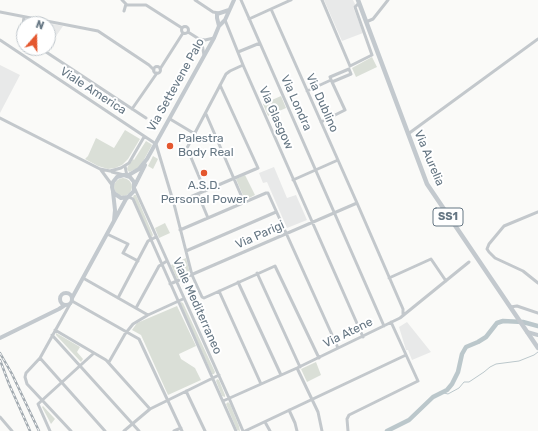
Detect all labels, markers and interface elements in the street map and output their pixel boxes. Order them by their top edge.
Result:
north arrow [16,16,56,56]
text: N [34,18,46,33]
street label: Via Settevene Palo [144,36,208,134]
street label: Viale America [57,64,129,118]
street label: Via Dublino [303,71,341,135]
street label: Via Londra [277,73,315,133]
street label: Via Glasgow [256,84,296,152]
street label: Via Aurelia [411,128,447,188]
place label: Palestra Body Real [178,132,234,160]
marker: Palestra Body Real [165,141,175,151]
marker: A.S.D. Personal Power [199,168,209,178]
place label: A.S.D. Personal Power [161,179,247,207]
road number: SS1 [433,208,463,226]
street label: Via Parigi [233,218,287,252]
street label: Viale Mediterraneo [169,255,225,357]
street label: Via Atene [321,315,375,351]

